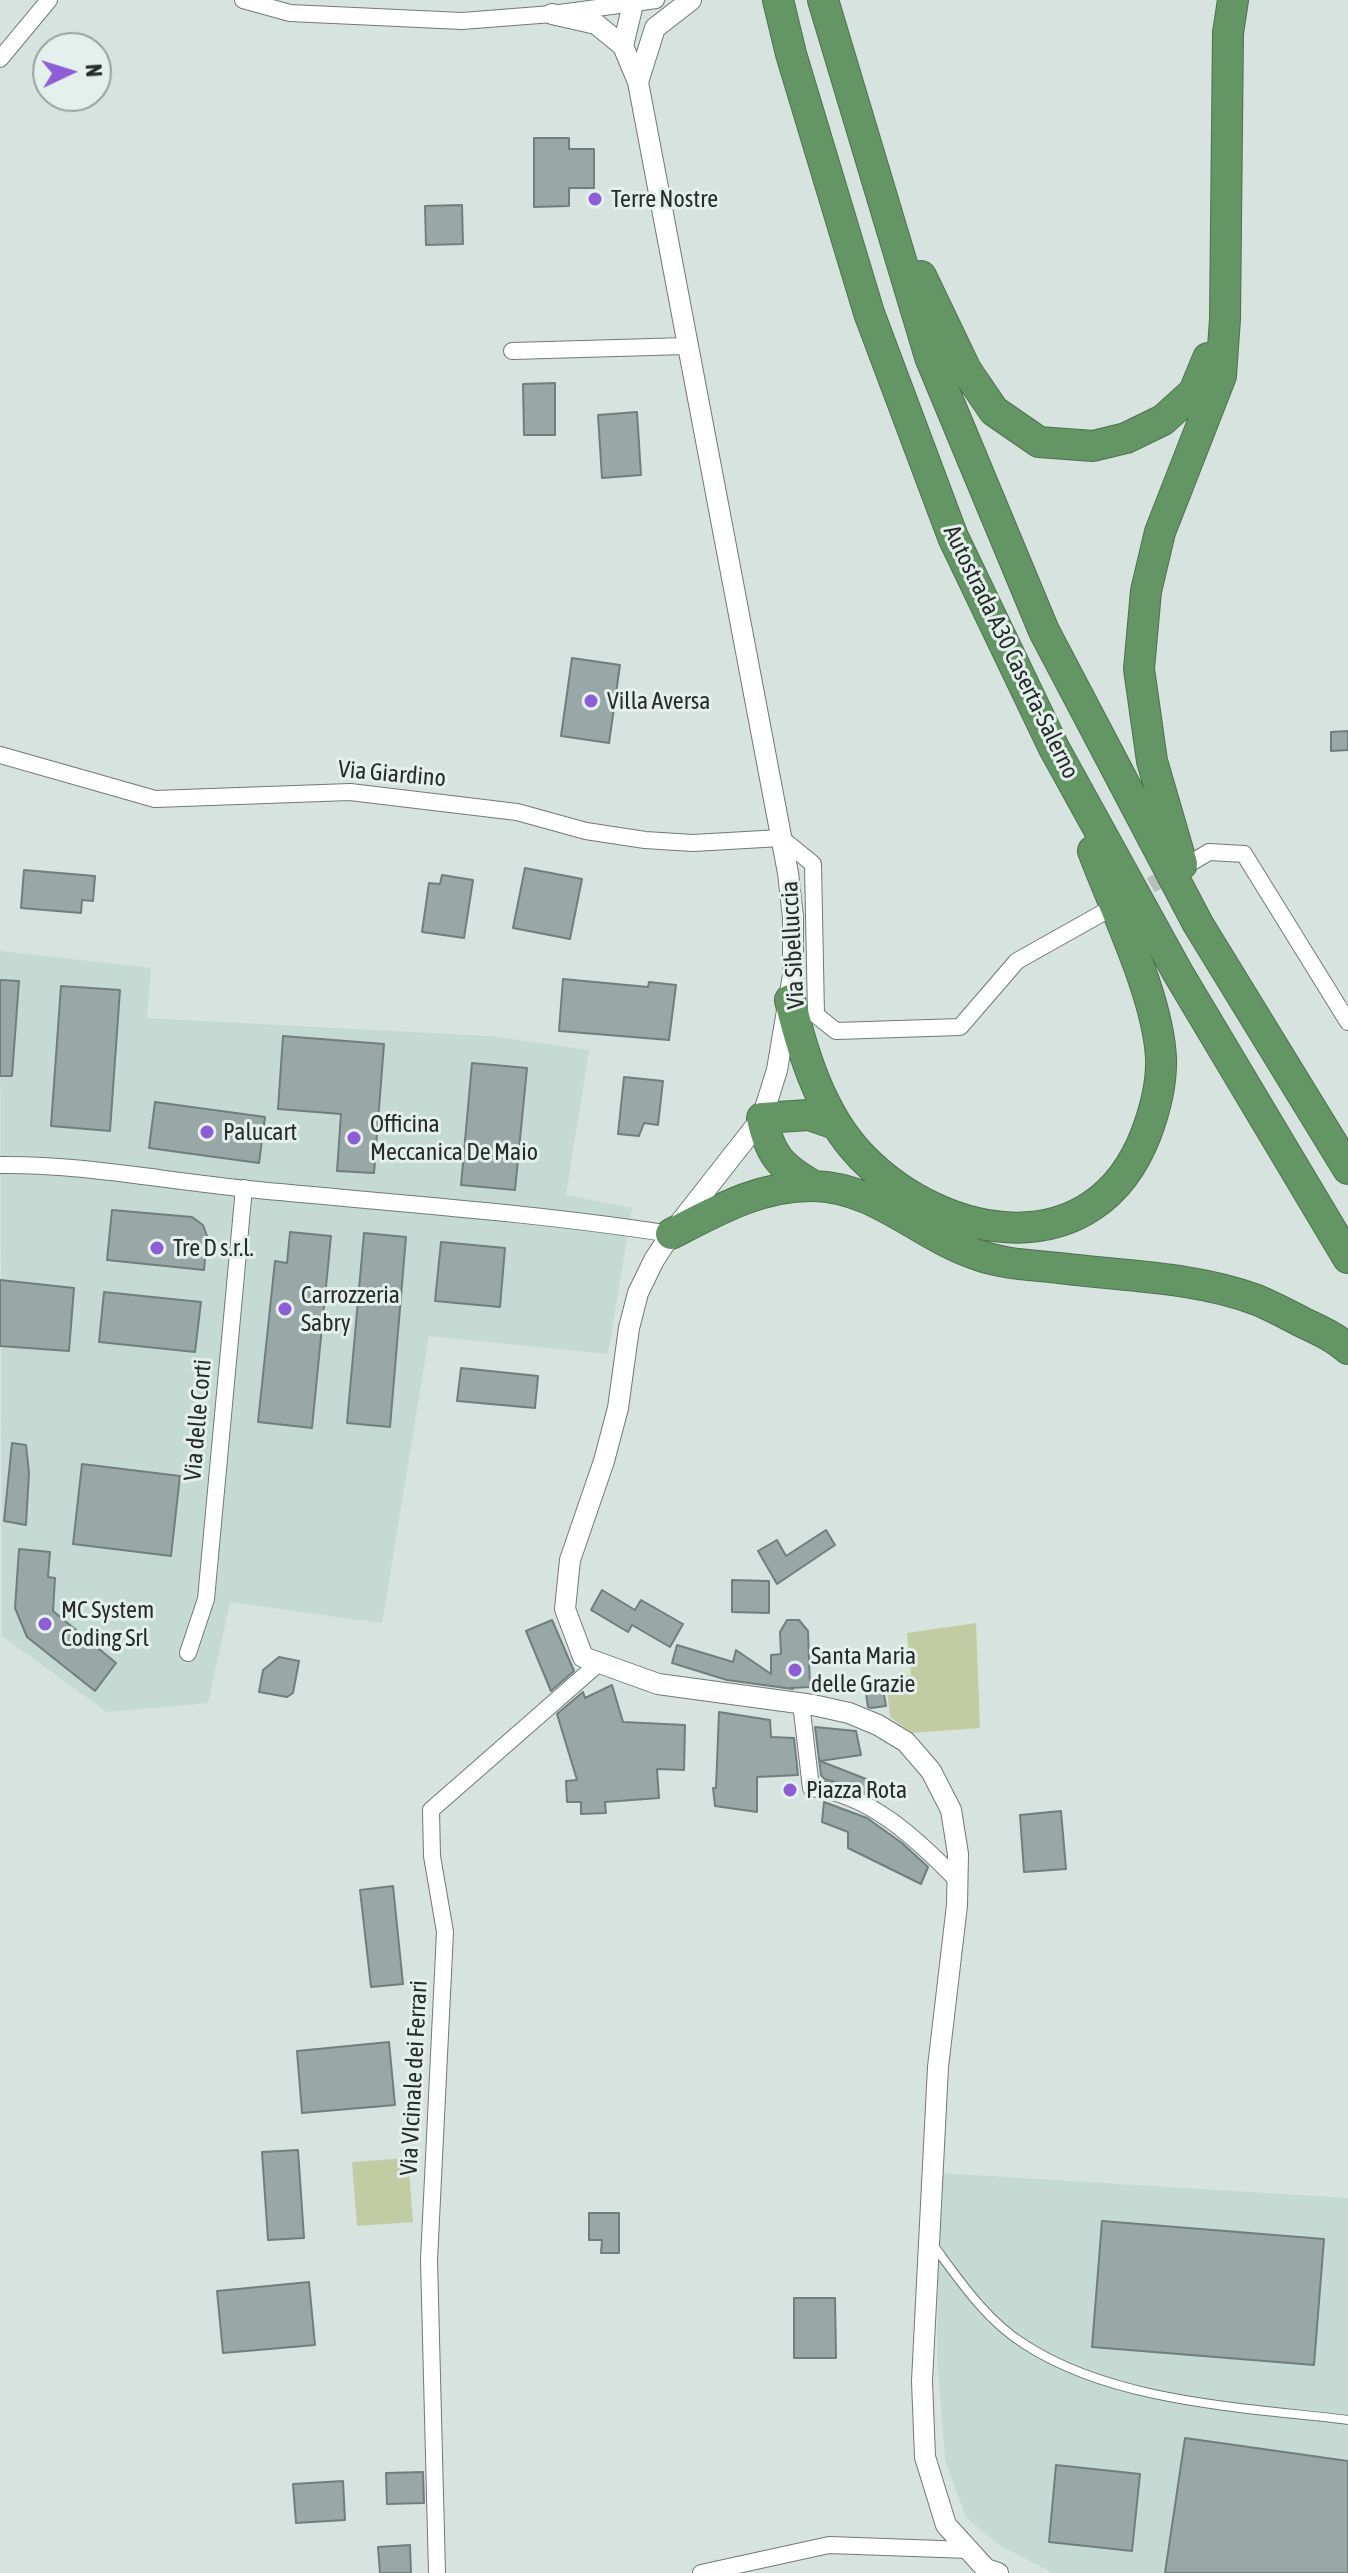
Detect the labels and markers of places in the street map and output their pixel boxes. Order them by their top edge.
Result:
place label: Terre Nostre [611,185,718,213]
marker: Terre Nostre [586,190,604,208]
place label: Villa Aversa [607,687,710,715]
marker: Villa Aversa [582,692,600,710]
place label: Officina Meccanica De Maio [370,1110,538,1166]
place label: Palucart [223,1118,297,1146]
marker: Palucart [198,1123,216,1141]
marker: Officina Meccanica De Maio [345,1129,363,1147]
place label: Tre D s.r.l. [173,1234,254,1262]
marker: Tre D s.r.l. [148,1239,166,1257]
place label: Carrozzeria Sabry [301,1281,400,1337]
marker: Carrozzeria Sabry [276,1300,294,1318]
place label: MC System Coding Srl [61,1596,154,1652]
marker: MC System Coding Srl [36,1615,54,1633]
place label: Santa Maria delle Grazie [811,1642,916,1698]
marker: Santa Maria delle Grazie [786,1661,804,1679]
place label: Piazza Rota [806,1776,907,1804]
marker: Piazza Rota [781,1781,799,1799]

